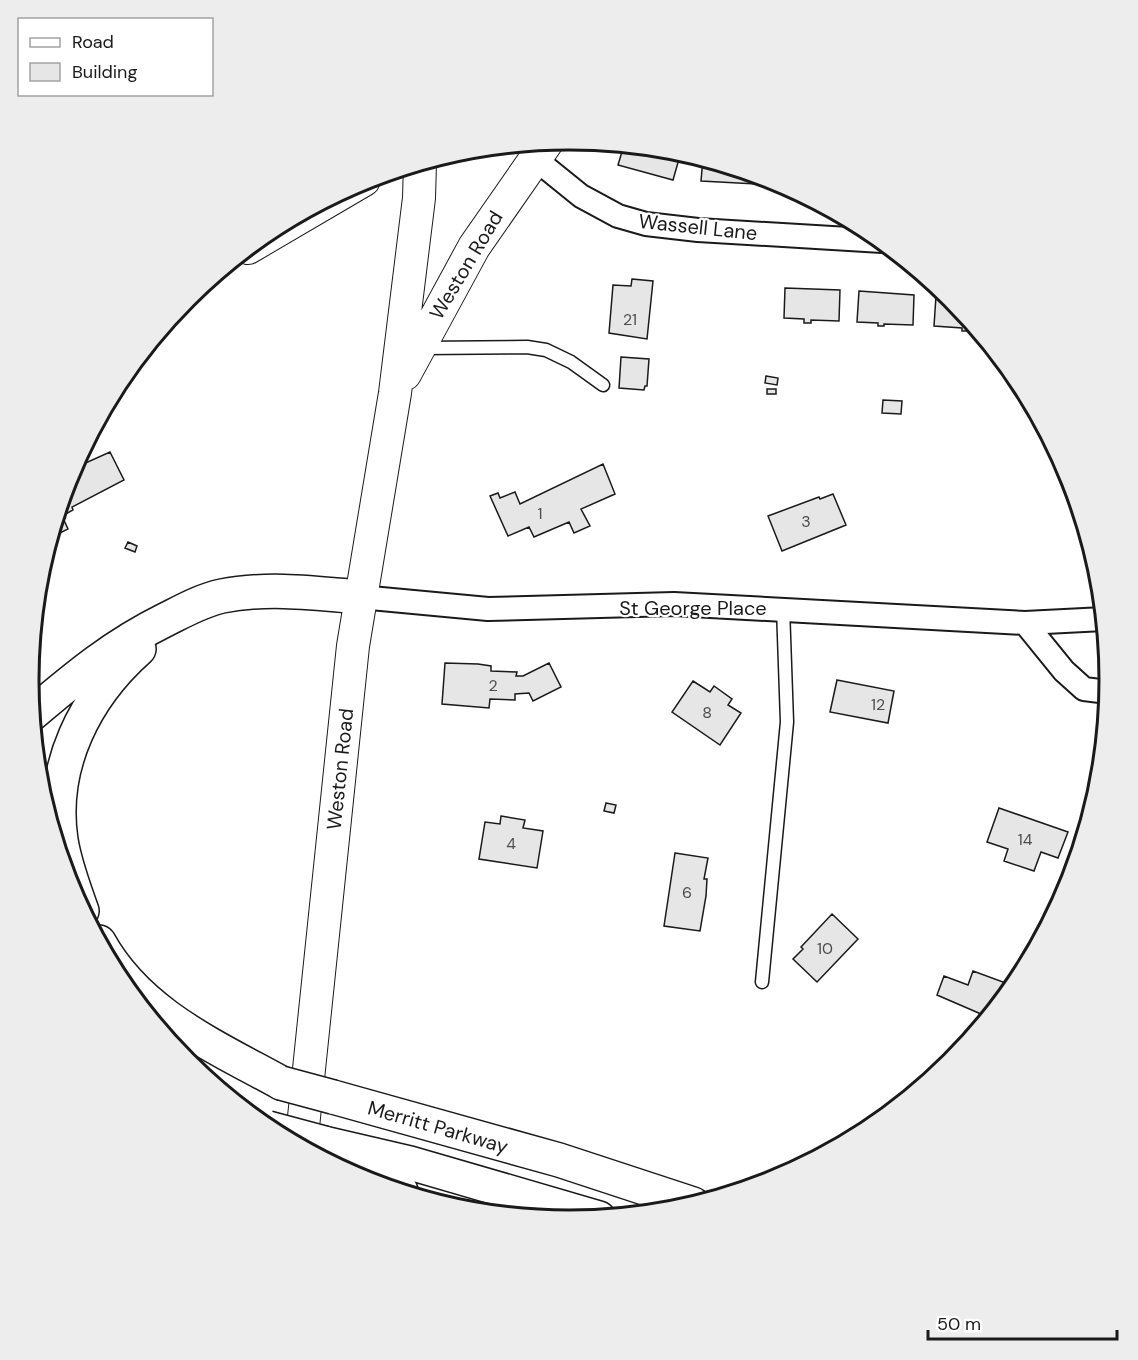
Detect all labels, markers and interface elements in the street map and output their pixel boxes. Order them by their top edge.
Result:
legend [18,18,213,96]
text: Road [72,30,114,54]
text: Building [72,60,137,84]
street label: Weston Road [423,206,509,324]
street label: Wassell Lane [637,208,759,246]
house number: 21 [623,309,637,330]
house number: 1 [538,503,543,524]
house number: 3 [801,511,811,532]
street label: St George Place [619,595,767,621]
house number: 2 [488,675,498,696]
house number: 12 [871,694,885,715]
house number: 8 [702,702,712,723]
street label: Weston Road [321,707,359,831]
house number: 14 [1018,829,1033,850]
house number: 4 [506,833,516,854]
house number: 6 [682,882,692,903]
house number: 10 [817,938,833,959]
street label: Merritt Parkway [365,1095,511,1159]
scale bar [928,1303,1117,1341]
text: 50 m [937,1312,981,1336]

